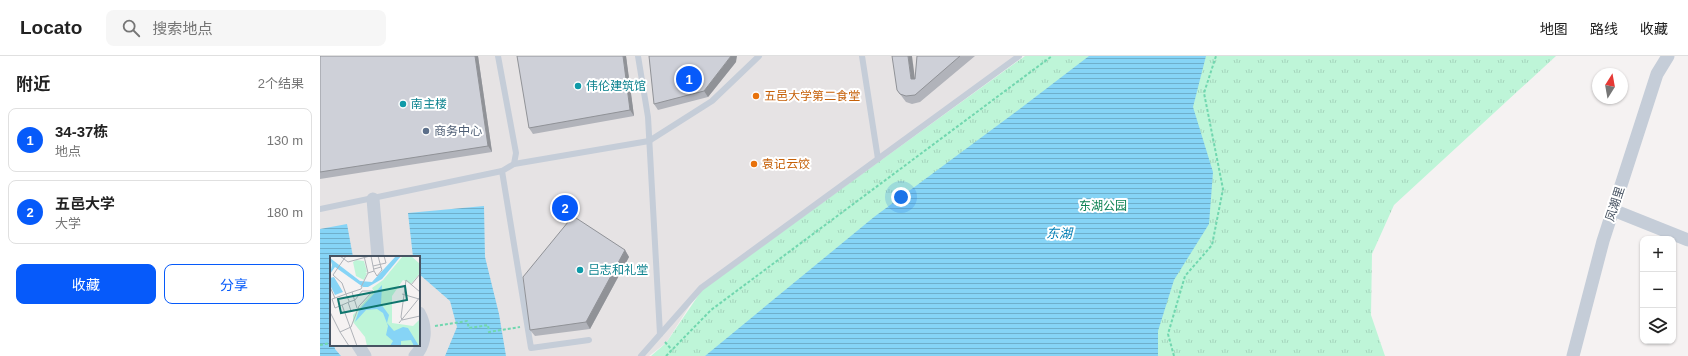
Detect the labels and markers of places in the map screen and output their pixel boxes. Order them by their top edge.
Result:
pin: 1 [676,64,702,94]
place label: 伟伦建筑馆 [586,79,646,93]
marker: 伟伦建筑馆 [573,81,583,91]
place label: 五邑大学第二食堂 [764,89,860,103]
marker: 五邑大学第二食堂 [751,91,761,101]
place label: 南主楼 [411,97,447,111]
marker: 南主楼 [398,99,408,109]
place label: 商务中心 [434,124,482,138]
marker: 商务中心 [421,126,431,136]
place label: 袁记云饺 [762,157,810,171]
marker: 袁记云饺 [749,159,759,169]
pin: 2 [552,193,578,223]
place label: 吕志和礼堂 [588,263,648,277]
marker: 吕志和礼堂 [575,265,585,275]

